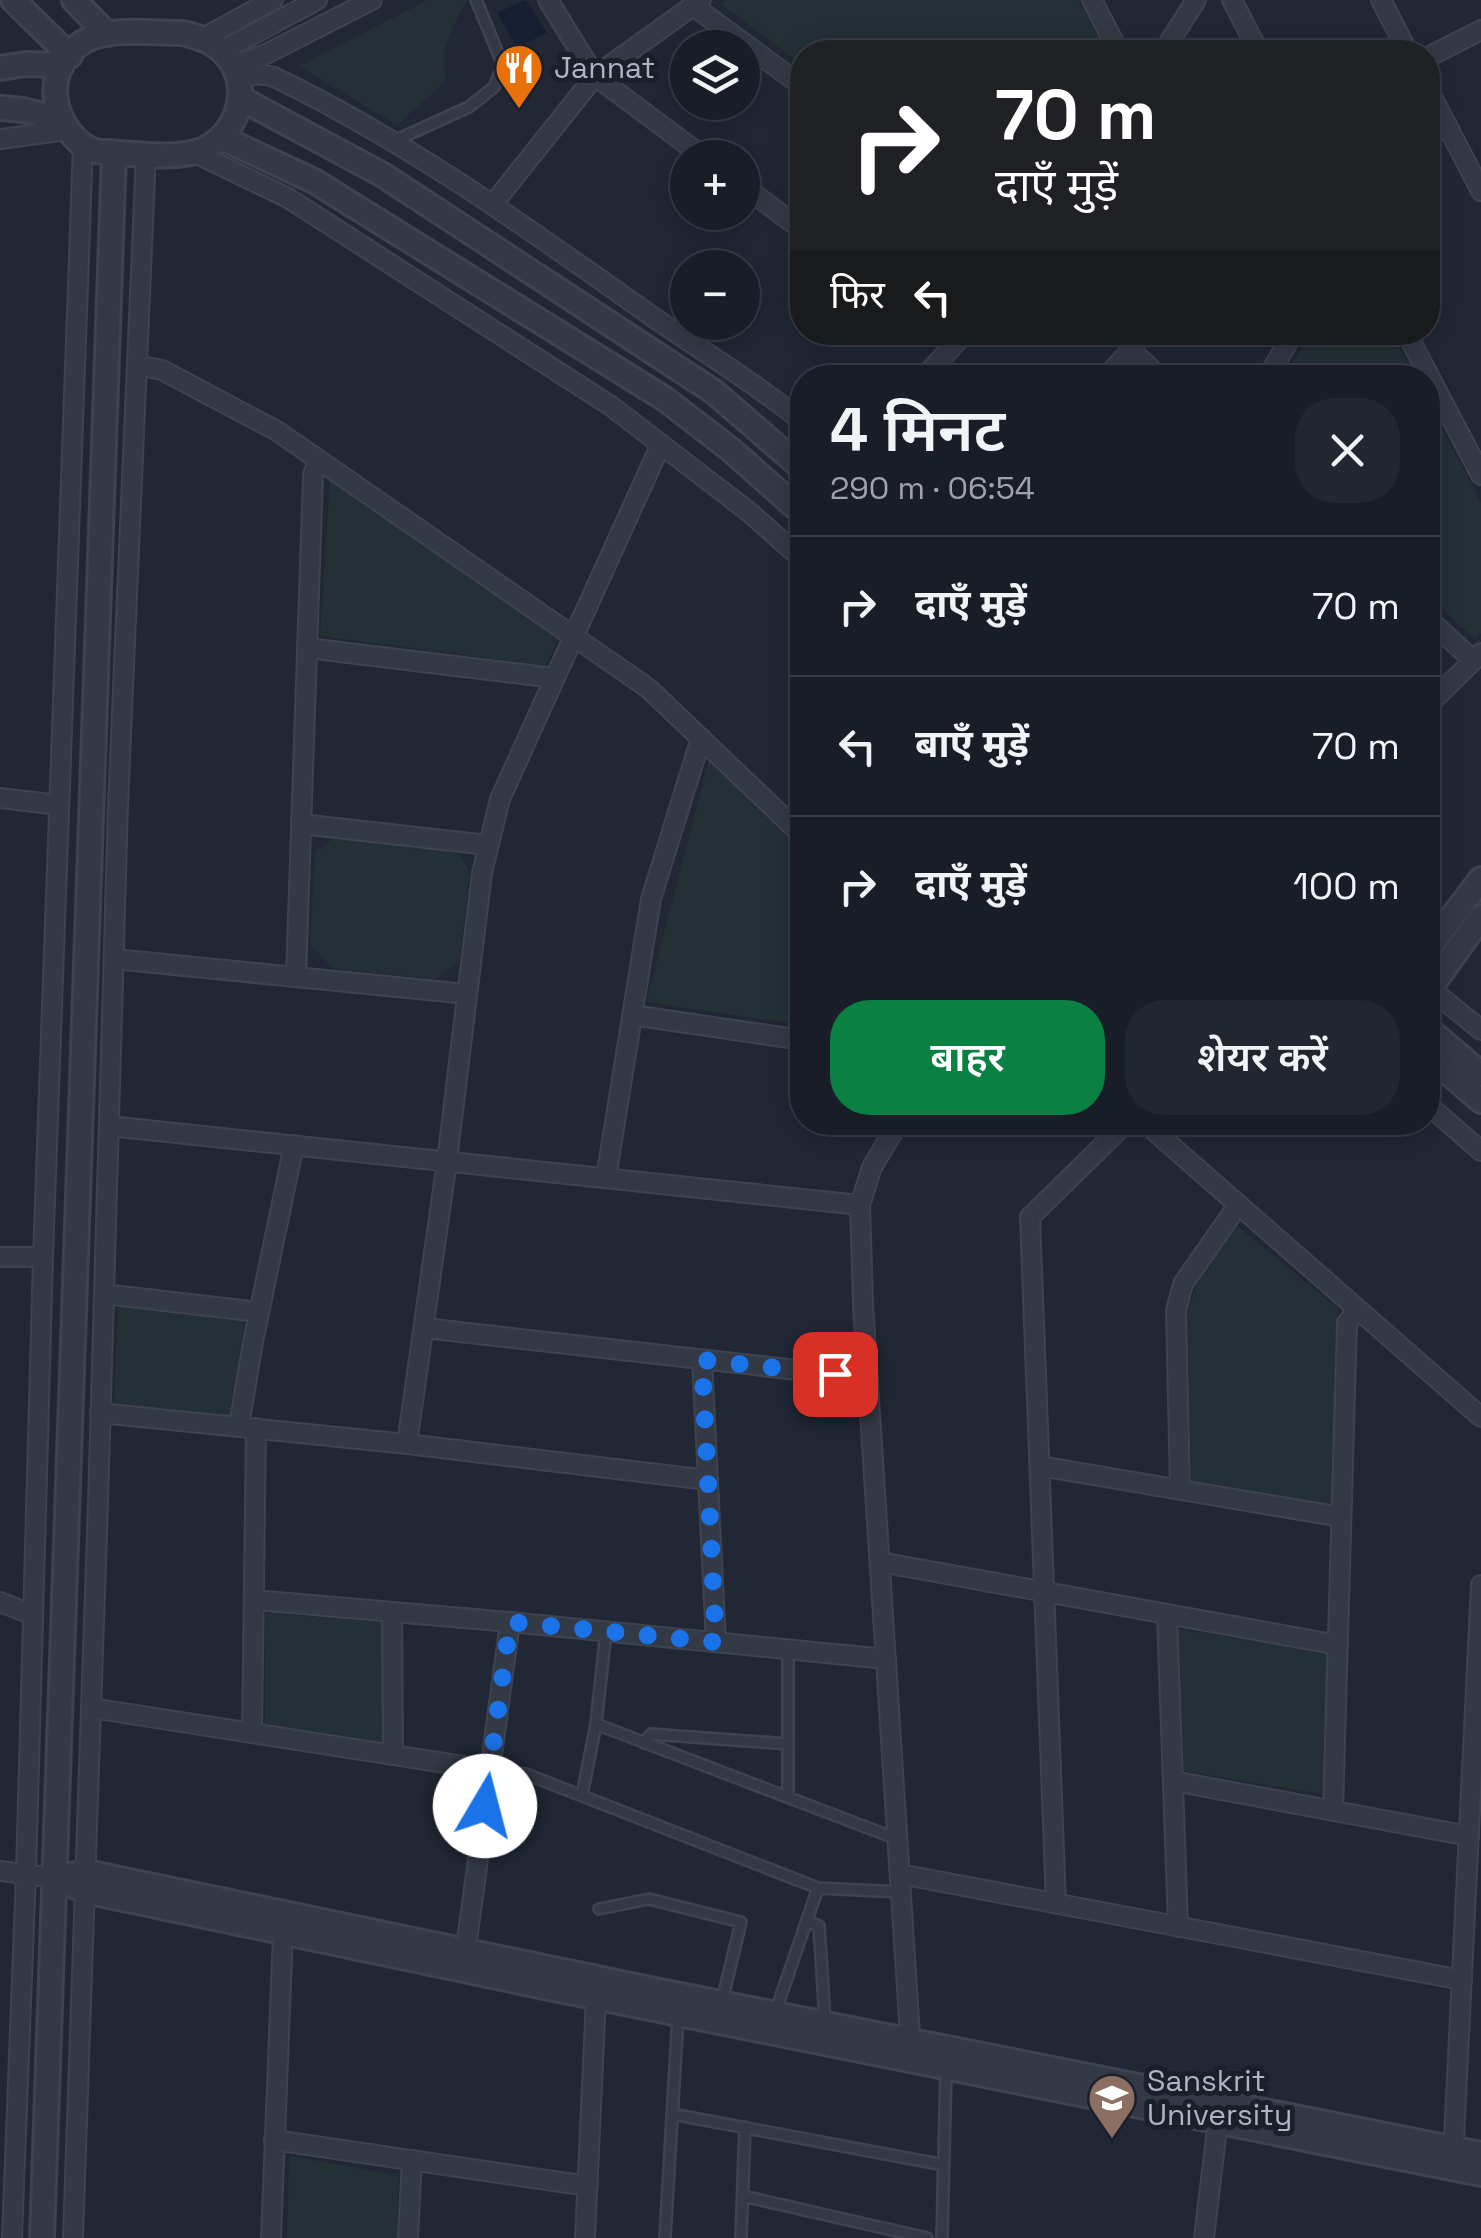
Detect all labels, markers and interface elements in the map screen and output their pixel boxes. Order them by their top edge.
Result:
map controls [670,30,760,340]
button: layers [670,30,760,120]
restaurant icon: Jannat [493,42,545,110]
place label: Jannat [554,48,655,87]
text: 70 m [995,70,1156,159]
icon: right [830,80,960,210]
button: + [670,140,760,230]
text: दाएँ मुड़ें [995,157,1118,214]
button: − [670,250,760,340]
icon: left [905,270,960,325]
text: फिर [830,271,885,319]
text: 4 मिनट [830,392,1005,469]
button: close [1295,398,1400,503]
text: 290 m · 06:54 [830,468,1035,508]
icon: right [830,579,885,634]
text: दाएँ मुड़ें [915,580,1027,628]
text: 70 m [1312,582,1400,630]
icon: left [830,719,885,774]
text: बाएँ मुड़ें [915,720,1029,768]
text: 70 m [1312,722,1400,770]
icon: right [830,859,885,914]
text: दाएँ मुड़ें [915,860,1027,908]
text: 100 m [1293,862,1400,910]
button: बाहर [830,1000,1105,1115]
button: शेयर करें [1125,1000,1400,1115]
pin [793,1332,878,1417]
icon: arrive [808,1347,863,1402]
position arrow [433,1754,537,1858]
place label: Sanskrit University [1147,2061,1292,2134]
school or university icon: Sanskrit University [1086,2072,1138,2140]

